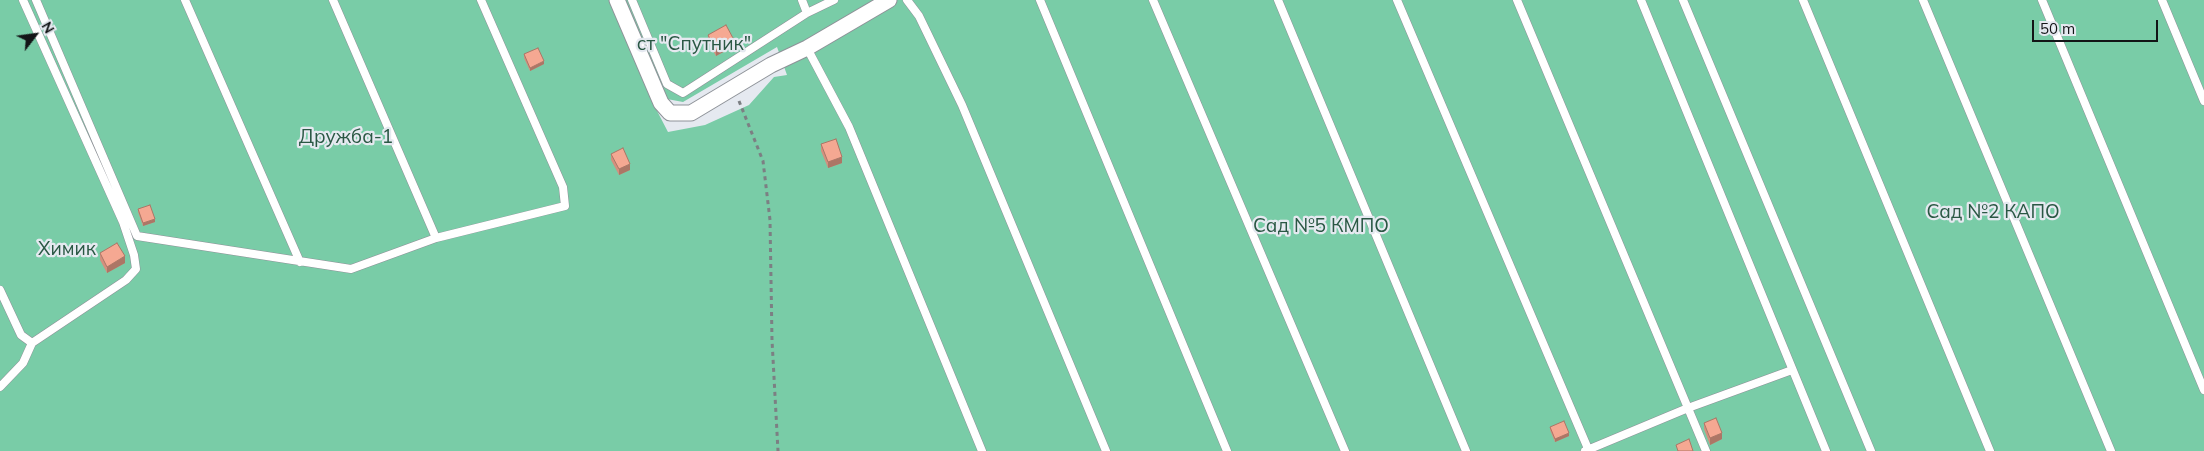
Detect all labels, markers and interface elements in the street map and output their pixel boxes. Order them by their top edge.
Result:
north arrow [10,10,60,60]
scale bar [2034,10,2160,42]
text: N [38,18,58,37]
text: 50 m [2040,19,2075,38]
park label: ст "Спутник" [637,33,751,55]
park label: Дружба-1 [299,126,393,148]
park label: Сад №2 КАПО [1926,201,2060,223]
park label: Сад №5 КМПО [1253,215,1389,237]
park label: Химик [38,238,96,260]

